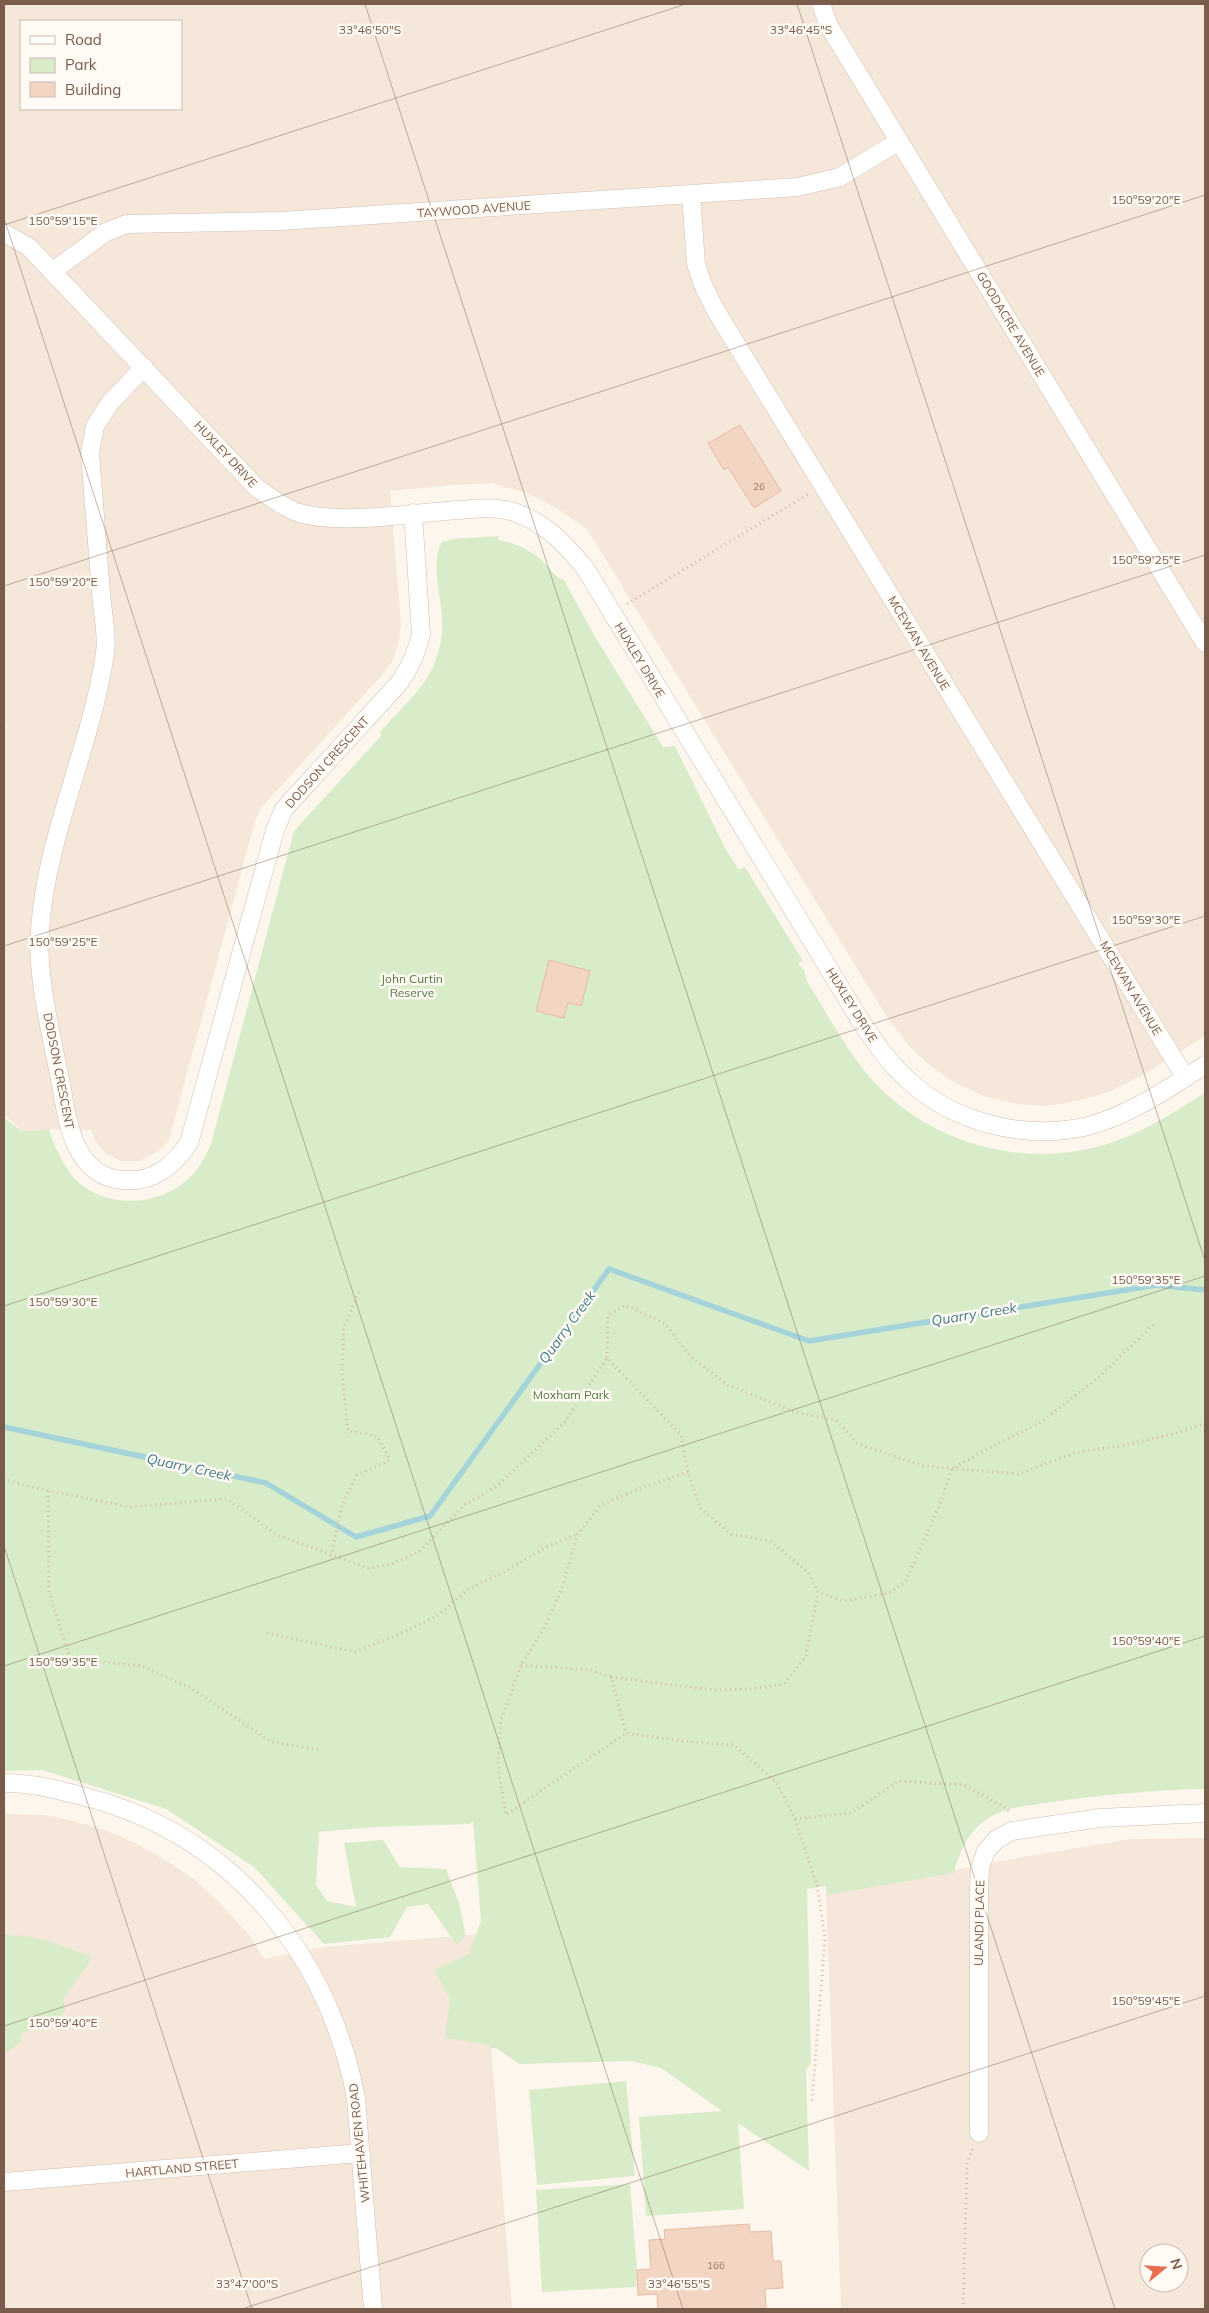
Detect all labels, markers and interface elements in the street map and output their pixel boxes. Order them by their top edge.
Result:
legend [20,20,182,110]
text: 33°46'50"S [339,22,401,37]
text: 33°46'45"S [770,22,832,37]
text: Road [65,30,102,49]
text: Park [65,55,97,74]
text: Building [65,80,121,99]
text: 150°59'20"E [1111,192,1181,207]
street label: TAYWOOD AVENUE [417,198,531,220]
text: 150°59'15"E [28,213,98,228]
street label: GOODACRE AVENUE [974,269,1048,379]
street label: HUXLEY DRIVE [191,418,261,490]
house number: 26 [753,480,765,493]
text: 150°59'25"E [1111,552,1181,567]
text: 150°59'20"E [28,574,98,589]
street label: MCEWAN AVENUE [885,593,953,693]
street label: HUXLEY DRIVE [612,620,668,700]
street label: DODSON CRESCENT [282,712,373,811]
text: 150°59'30"E [1111,912,1181,927]
text: 150°59'25"E [28,934,98,949]
street label: MCEWAN AVENUE [1097,938,1165,1038]
street label: HUXLEY DRIVE [823,965,881,1045]
park label: John Curtin Reserve [381,971,443,1000]
street label: DODSON CRESCENT [40,1011,78,1131]
text: 150°59'35"E [1111,1272,1181,1287]
water label: Quarry Creek [534,1286,600,1367]
text: 150°59'30"E [28,1294,98,1309]
water label: Quarry Creek [930,1298,1019,1330]
park label: Moxham Park [533,1387,610,1402]
water label: Quarry Creek [145,1449,234,1485]
text: 150°59'40"E [1111,1633,1181,1648]
text: 150°59'35"E [28,1654,98,1669]
street label: ULANDI PLACE [971,1880,987,1966]
text: 150°59'45"E [1111,1993,1181,2008]
text: 150°59'40"E [28,2015,98,2030]
street label: WHITEHAVEN ROAD [345,2083,373,2203]
street label: HARTLAND STREET [125,2156,240,2180]
north arrow [1139,2243,1189,2293]
text: N [1166,2256,1187,2272]
house number: 166 [707,2259,725,2272]
text: 33°47'00"S [216,2276,278,2291]
text: 33°46'55"S [648,2276,710,2291]

